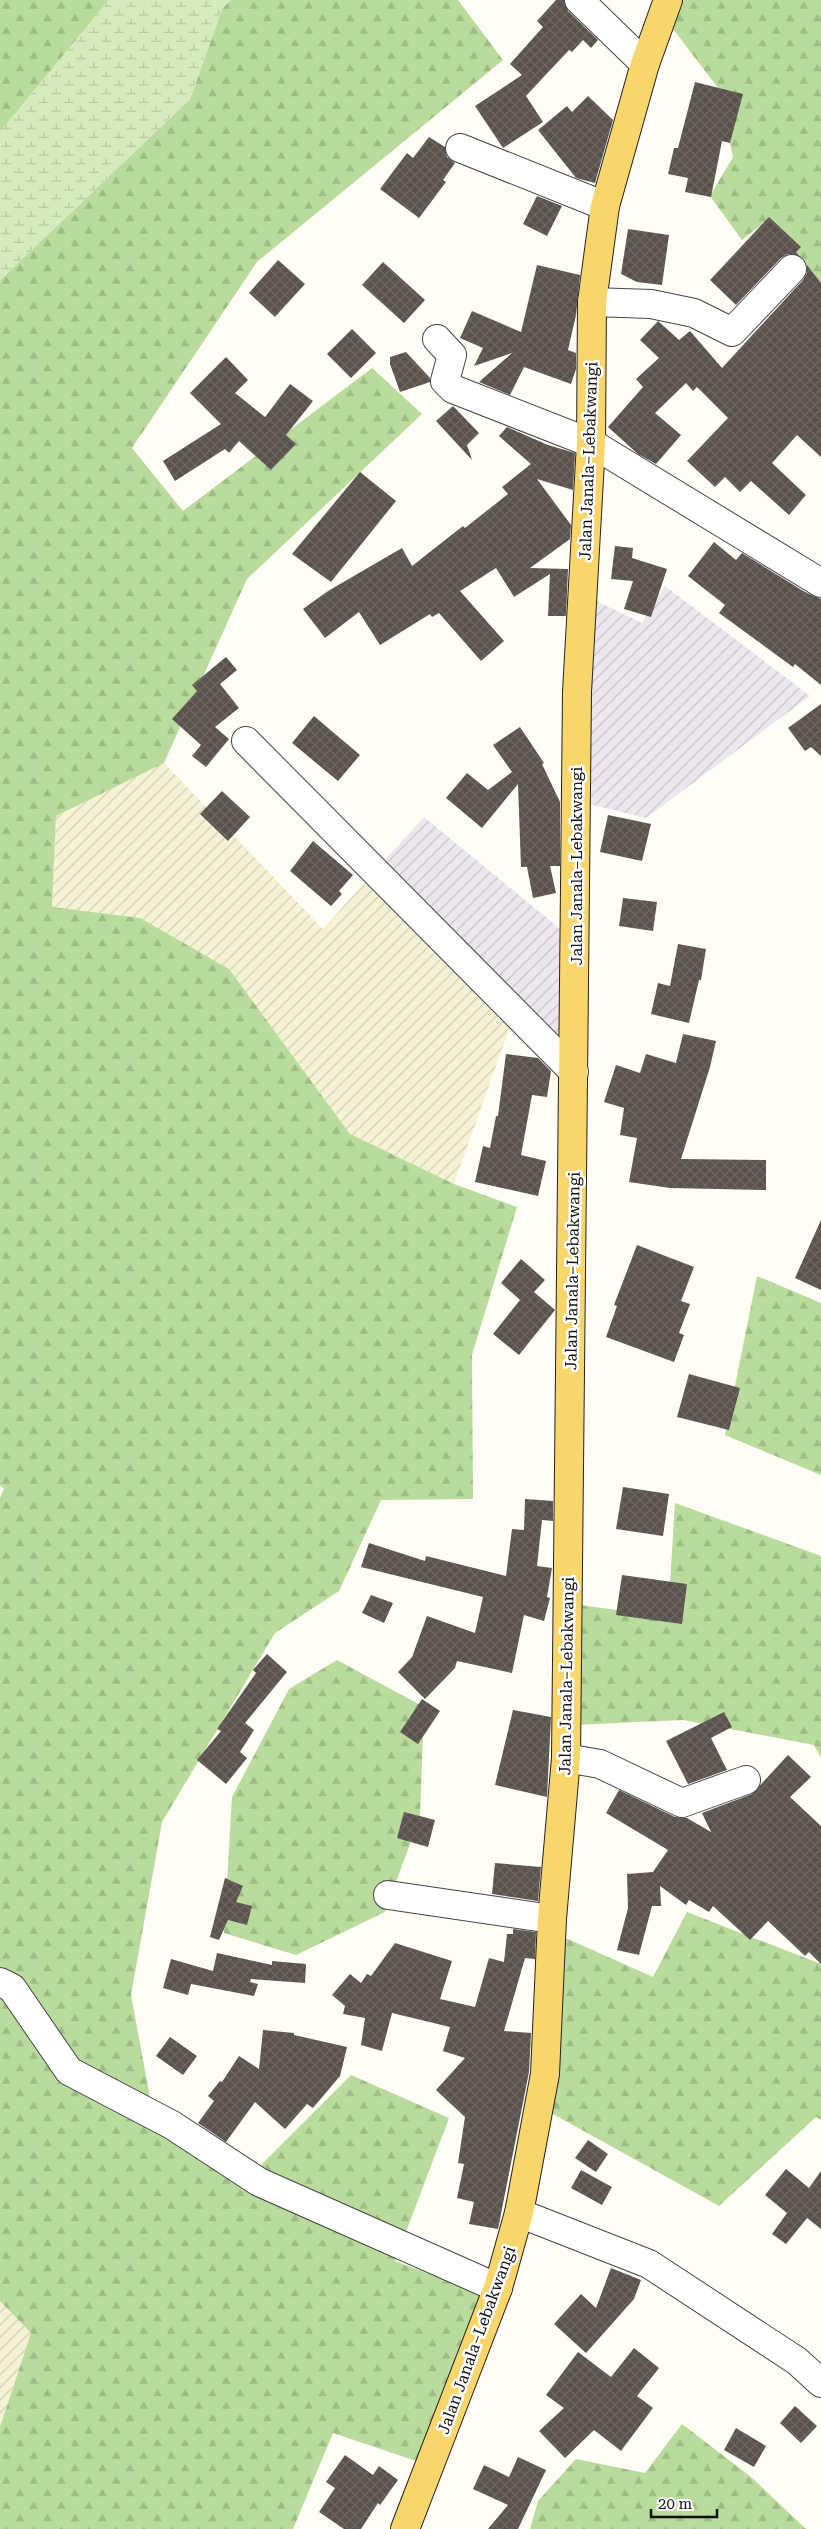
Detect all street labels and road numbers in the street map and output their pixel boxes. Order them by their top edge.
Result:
street label: Jalan Janala–Lebakwangi [576,361,601,561]
street label: Jalan Janala–Lebakwangi [567,767,586,965]
street label: Jalan Janala–Lebakwangi [561,1172,584,1370]
street label: Jalan Janala–Lebakwangi [555,1577,578,1775]
street label: Jalan Janala–Lebakwangi [434,2244,519,2437]

